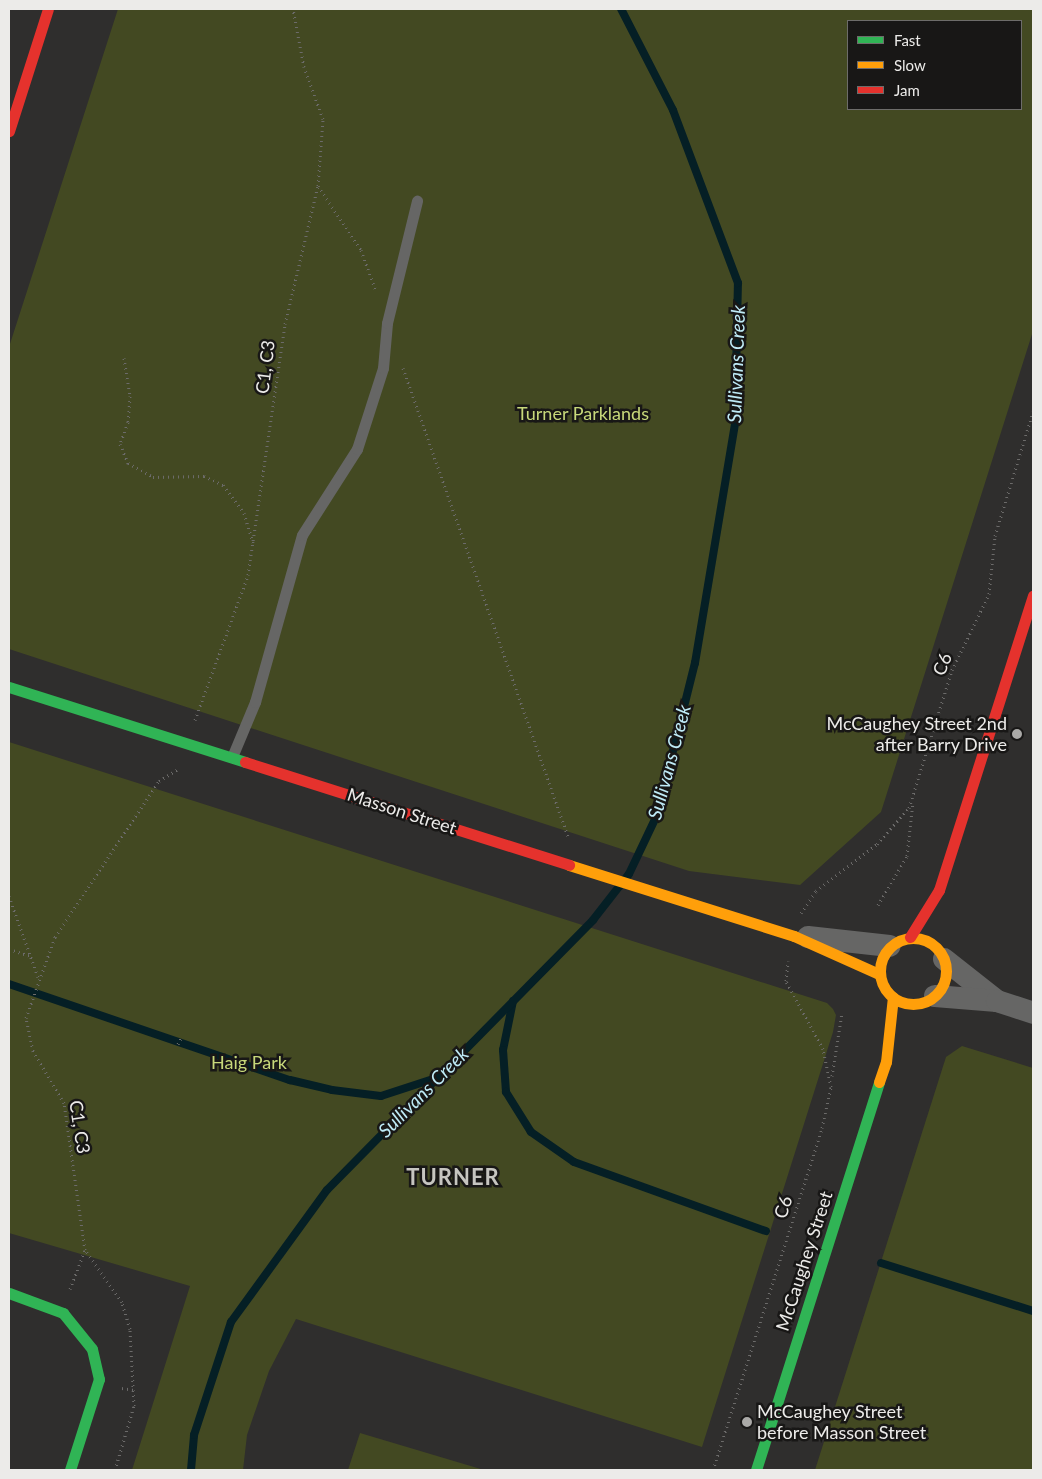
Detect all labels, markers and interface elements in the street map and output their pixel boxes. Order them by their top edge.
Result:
legend [847,20,1022,110]
text: Fast [894,31,921,49]
text: Slow [894,56,926,74]
text: Jam [894,81,920,99]
water label: Sullivans Creek [723,305,749,423]
street label: C1, C3 [251,339,279,395]
park label: Turner Parklands [517,402,649,424]
street label: C6 [928,650,956,678]
water label: Sullivans Creek [643,702,695,822]
place label: McCaughey Street 2nd after Barry Drive [826,713,1007,756]
marker: McCaughey Street 2nd after Barry Drive [1011,728,1023,740]
street label: Masson Street [345,783,459,839]
water label: Sullivans Creek [373,1042,473,1142]
park label: Haig Park [211,1051,287,1073]
street label: C1, C3 [65,1099,95,1155]
district label: TURNER [406,1164,500,1190]
street label: McCaughey Street [771,1188,837,1334]
street label: C6 [769,1193,797,1221]
place label: McCaughey Street before Masson Street [757,1401,926,1444]
marker: McCaughey Street before Masson Street [741,1416,753,1428]

